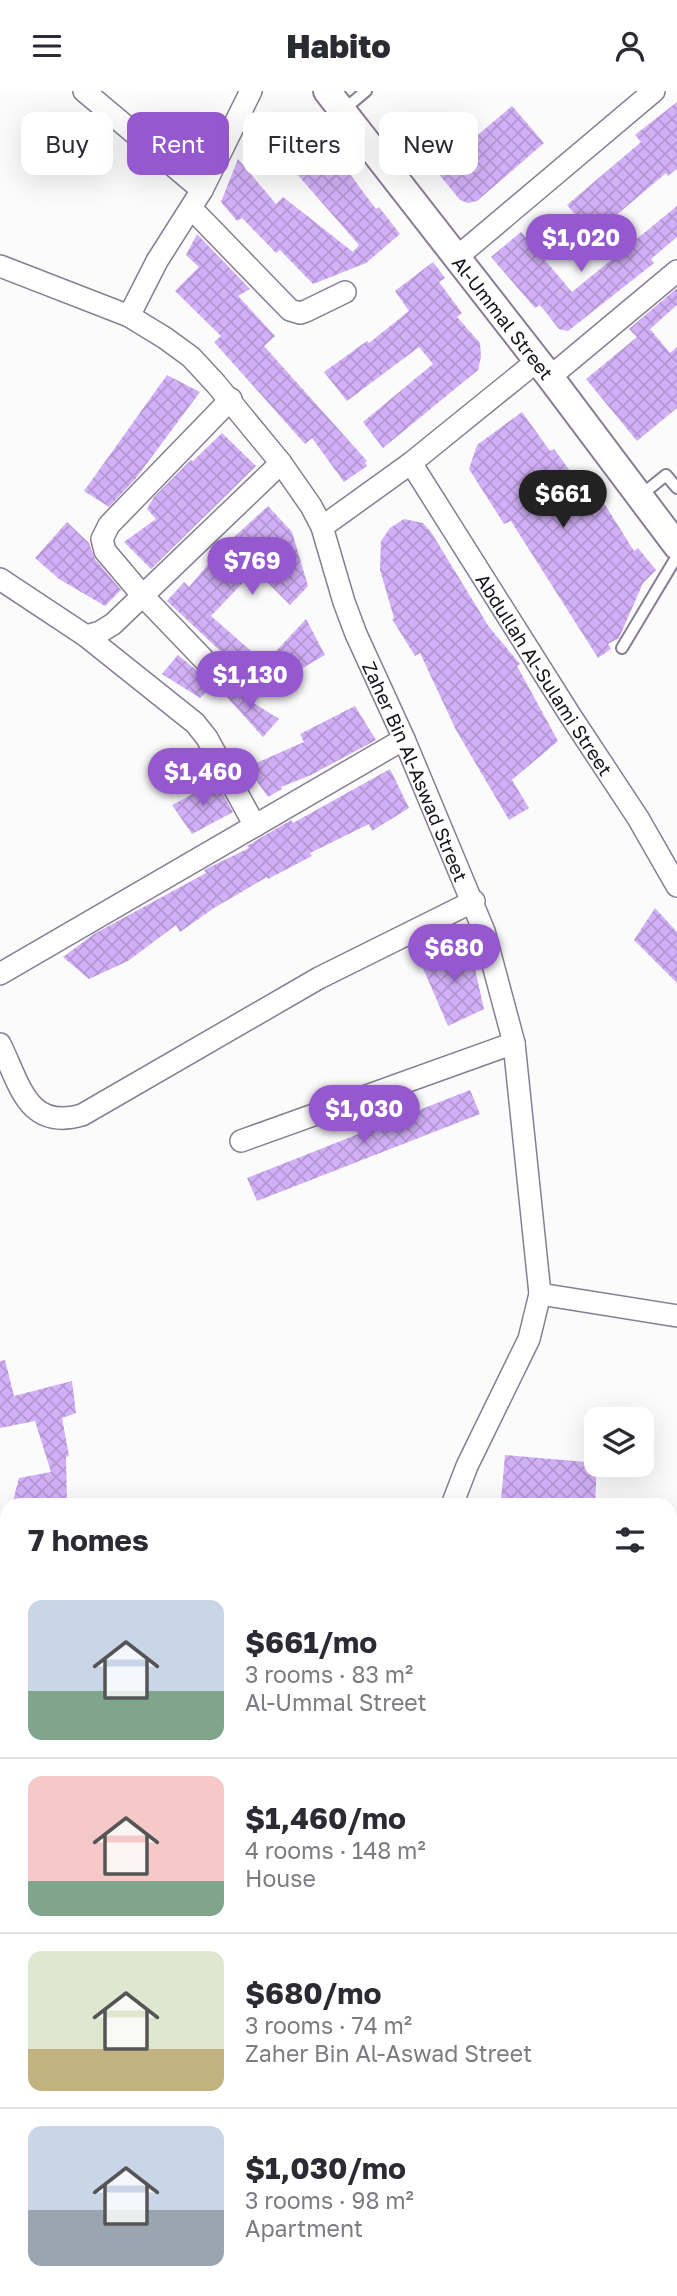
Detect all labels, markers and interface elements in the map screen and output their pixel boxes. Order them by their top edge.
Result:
icon: menu [28,27,66,65]
text: Habito [286,27,391,65]
icon: person [611,27,649,65]
chip: Buy [21,112,113,175]
chip: Rent [127,112,229,175]
chip: Filters [243,112,365,175]
chip: New [379,112,478,175]
pin: $1,020 [524,215,638,274]
text: $1,020 [542,223,620,251]
street label: Al-Ummal Street [448,251,559,384]
pin: $661 [522,471,604,530]
text: $661 [535,479,591,507]
pin: $769 [211,538,293,597]
text: $769 [223,546,281,574]
street label: Abdullah Al-Sulami Street [472,569,618,780]
pin: $1,130 [193,651,307,711]
street label: Zaher Bin Al-Aswad Street [358,657,473,885]
text: $1,130 [212,660,288,688]
pin: $1,460 [146,749,260,808]
text: $1,460 [164,757,242,785]
pin: $680 [413,925,495,984]
text: $680 [424,933,484,961]
pin: $1,030 [307,1086,421,1145]
text: $1,030 [325,1094,403,1122]
map controls [584,1407,654,1477]
button: layers [584,1407,654,1477]
icon: filters [611,1521,649,1559]
text: 7 homes [28,1522,149,1558]
text: $661/mo [245,1624,377,1660]
icon: home [84,1628,168,1712]
text: 3 rooms · 83 m² [245,1660,413,1688]
text: Al-Ummal Street [245,1688,427,1716]
text: $1,460/mo [245,1800,406,1836]
icon: home [84,1804,168,1888]
text: 4 rooms · 148 m² [245,1836,426,1864]
text: House [245,1864,316,1892]
text: $680/mo [245,1975,382,2011]
icon: home [84,1979,168,2063]
text: 3 rooms · 74 m² [245,2011,412,2039]
text: Zaher Bin Al-Aswad Street [245,2039,532,2067]
text: $1,030/mo [245,2150,406,2186]
icon: home [84,2154,168,2238]
text: 3 rooms · 98 m² [245,2186,414,2214]
text: Apartment [245,2214,363,2242]

